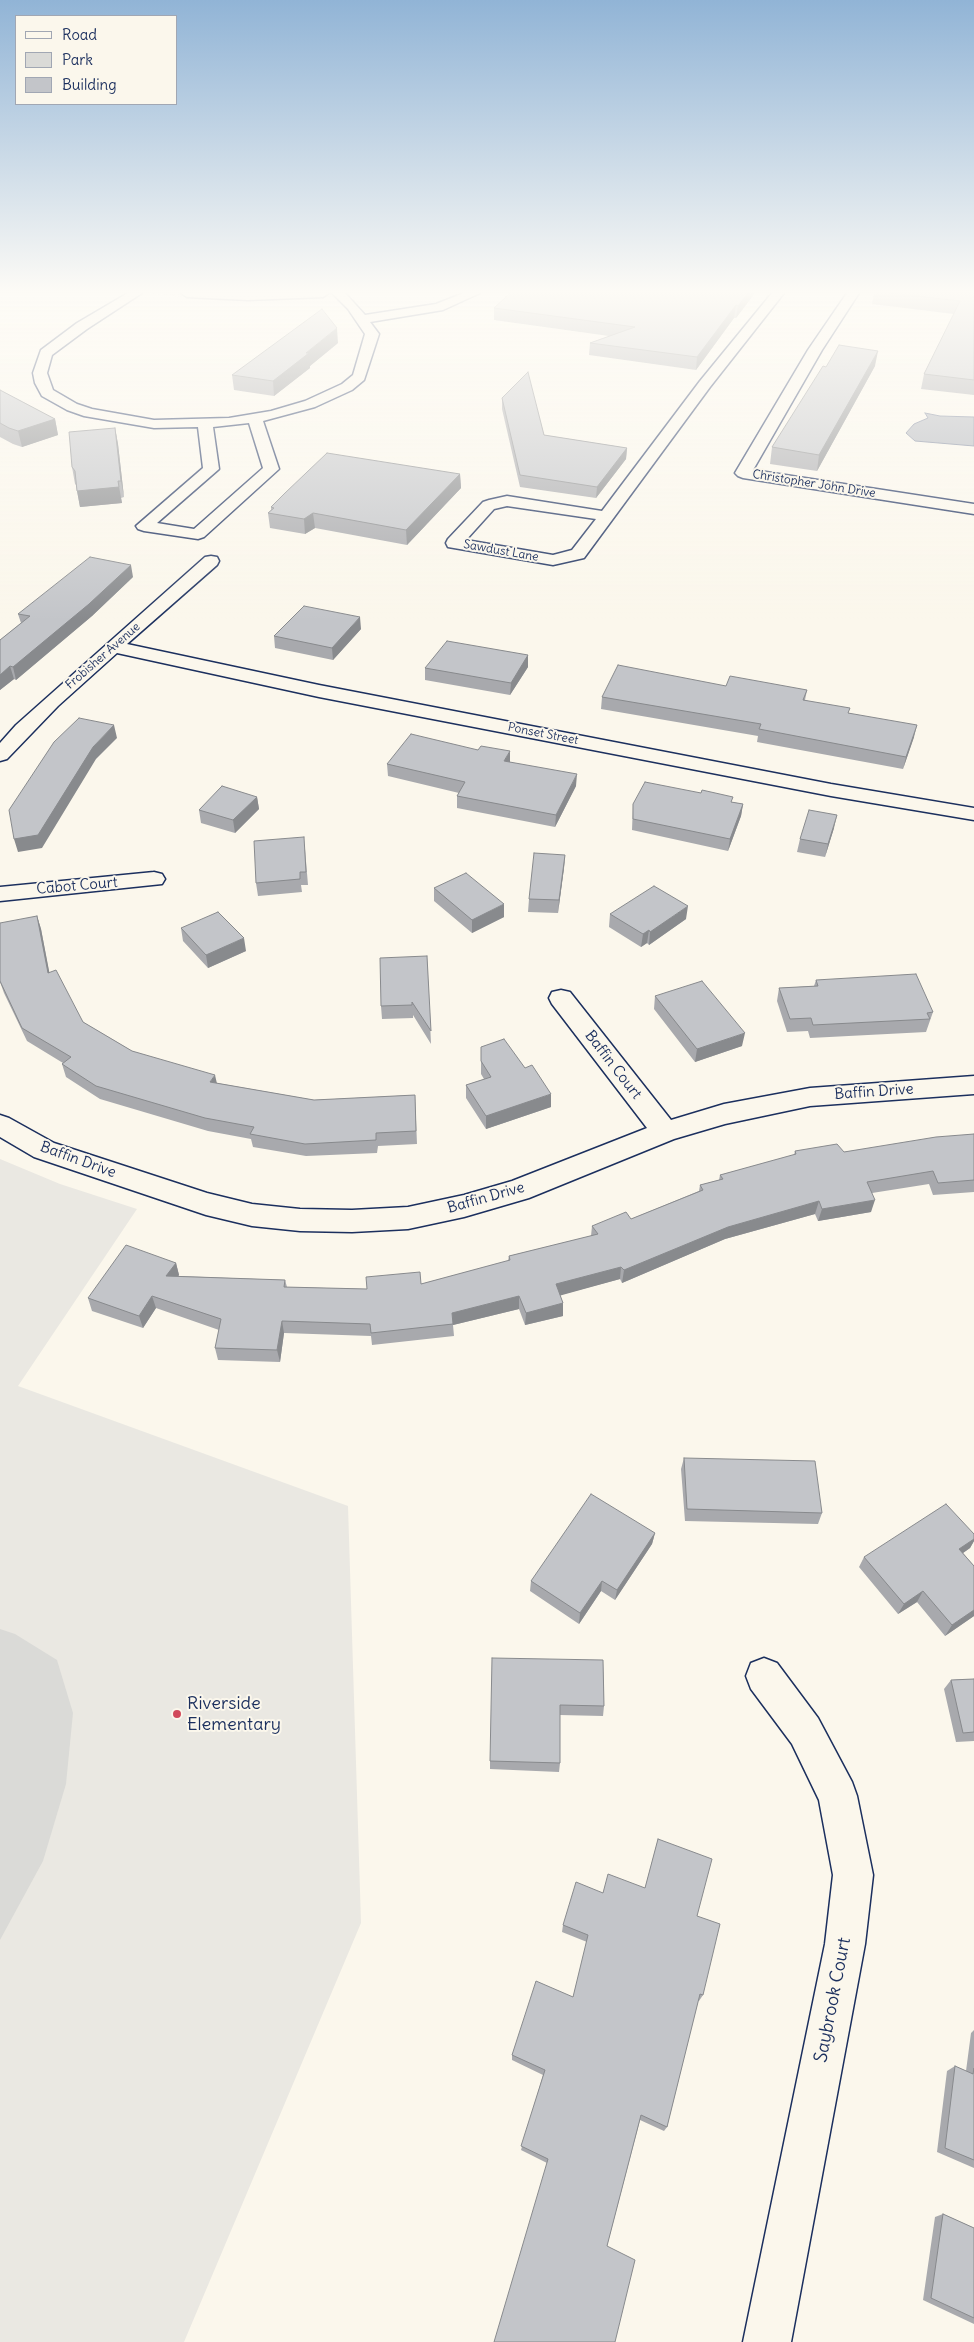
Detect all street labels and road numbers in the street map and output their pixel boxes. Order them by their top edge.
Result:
street label: Christopher John Drive [751,467,877,501]
street label: Sawdust Lane [462,537,540,565]
street label: Frobisher Avenue [63,620,143,692]
street label: Ponset Street [507,720,579,748]
street label: Cabot Court [36,873,118,899]
street label: Baffin Court [581,1027,645,1103]
street label: Baffin Drive [834,1080,914,1104]
street label: Baffin Drive [38,1138,118,1182]
street label: Baffin Drive [445,1178,527,1218]
street label: Saybrook Court [810,1936,856,2064]

